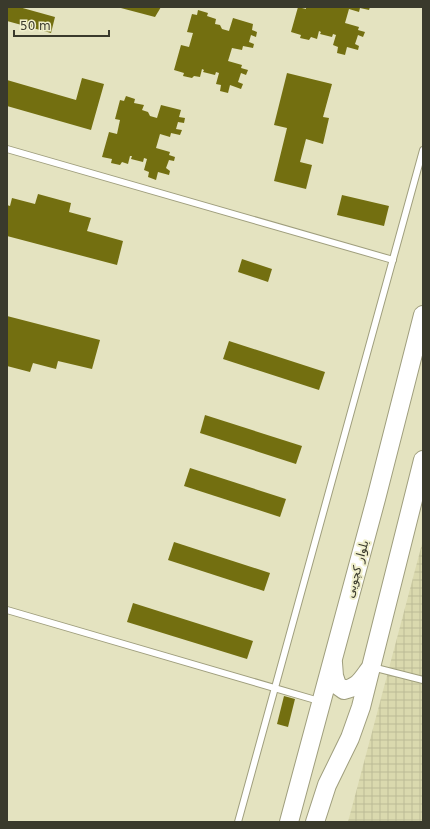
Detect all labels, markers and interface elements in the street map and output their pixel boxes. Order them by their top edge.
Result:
scale bar [14,12,109,38]
text: 50 m [20,19,51,33]
street label: بلوار کچویی [343,538,372,600]

